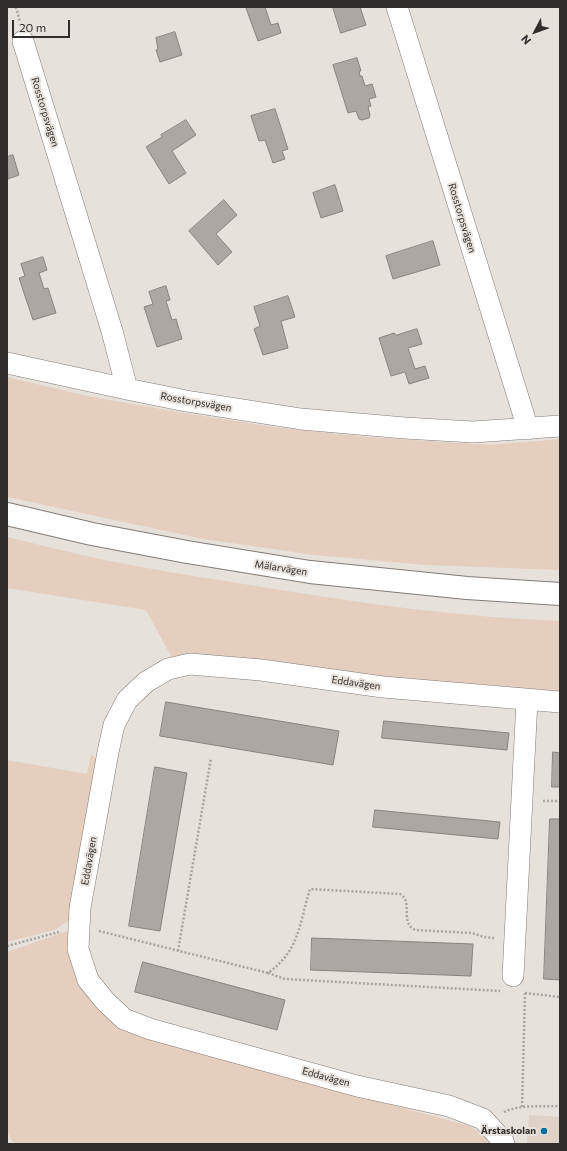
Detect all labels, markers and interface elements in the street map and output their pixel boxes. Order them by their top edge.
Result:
scale bar [14,12,72,38]
north arrow [515,12,555,52]
text: 20 m [19,20,46,34]
text: N [518,33,533,48]
street label: Rosstorpsvägen [29,76,61,148]
street label: Rosstorpsvägen [446,182,478,254]
street label: Rosstorpsvägen [159,390,233,414]
street label: Mälarvägen [254,558,308,578]
street label: Eddavägen [331,674,381,692]
street label: Eddavägen [79,836,99,886]
street label: Eddavägen [301,1065,351,1089]
place label: Ärstaskolan [481,1125,536,1137]
marker: Ärstaskolan [539,1126,549,1136]

